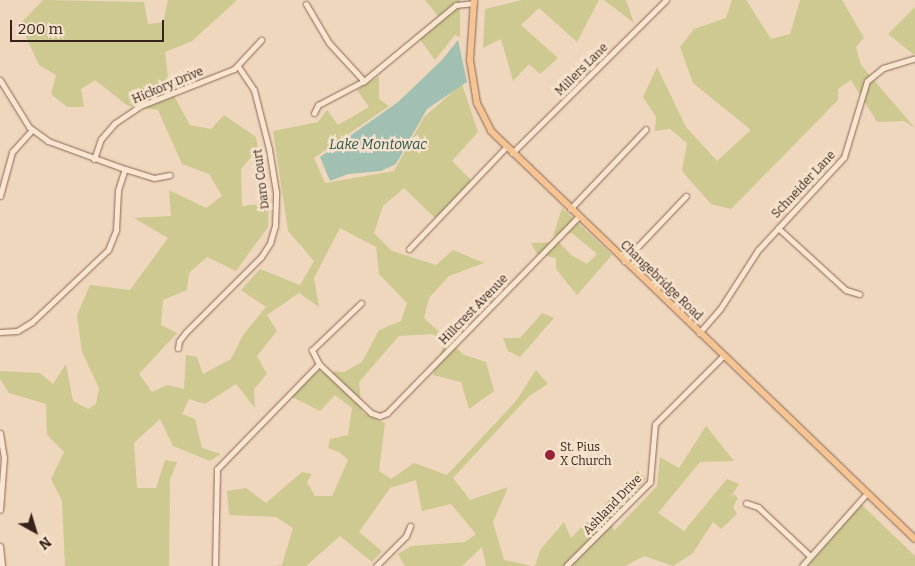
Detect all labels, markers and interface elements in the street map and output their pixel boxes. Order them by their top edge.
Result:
scale bar [12,10,166,42]
text: 200 m [18,20,63,38]
street label: Millers Lane [553,41,611,99]
street label: Hickory Drive [130,64,206,108]
water label: Lake Montowac [329,137,427,153]
street label: Daro Court [251,148,273,210]
street label: Schneider Lane [769,148,839,222]
street label: Changebridge Road [617,238,705,324]
street label: Hillcrest Avenue [437,272,511,348]
place label: St. Pius X Church [560,441,611,469]
marker: St. Pius X Church [544,449,556,461]
street label: Ashland Drive [581,472,645,538]
north arrow [10,506,60,556]
text: N [35,533,54,553]

